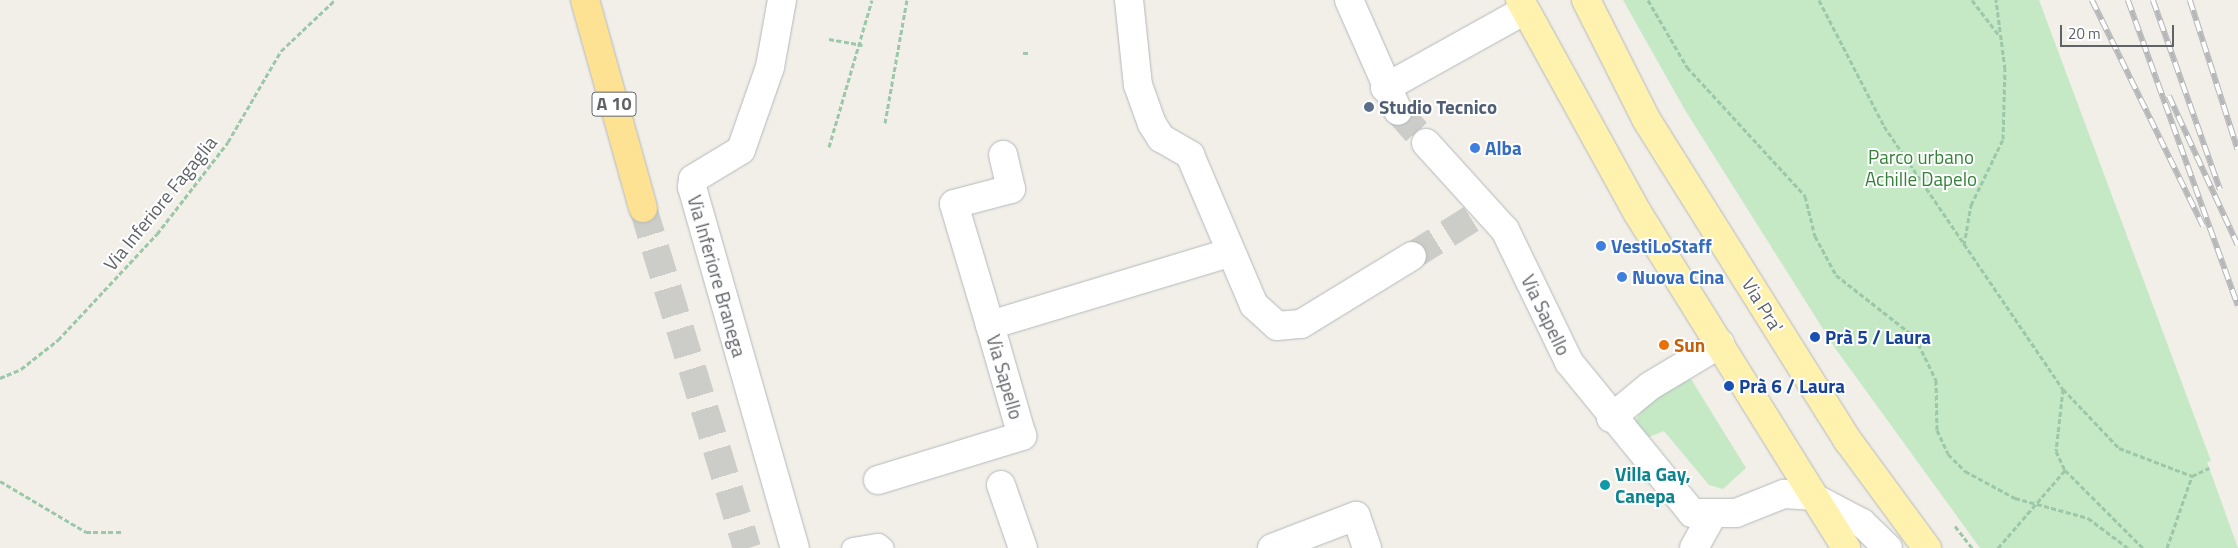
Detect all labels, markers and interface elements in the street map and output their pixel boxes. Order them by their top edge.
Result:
scale bar [2063,15,2177,47]
text: 20 m [2068,22,2101,45]
road number: A 10 [592,88,636,120]
place label: Studio Tecnico [1379,96,1497,118]
marker: Studio Tecnico [1363,101,1375,113]
street label: Via Inferiore Fagaglia [99,131,221,275]
place label: Alba [1485,137,1522,159]
marker: Alba [1469,142,1481,154]
park label: Parco urbano Achille Dapelo [1865,146,1977,190]
street label: Via Inferiore Branega [683,192,751,360]
place label: VestiLoStaff [1611,235,1712,257]
marker: VestiLoStaff [1595,240,1607,252]
place label: Nuova Cina [1632,266,1724,288]
street label: Via Sapello [1517,271,1575,359]
marker: Nuova Cina [1616,271,1628,283]
street label: Via Pra' [1737,273,1789,337]
place label: Prà 5 / Laura [1825,326,1931,348]
marker: Prà 5 / Laura [1809,331,1821,343]
street label: Via Sapello [982,332,1028,422]
place label: Sun [1674,334,1705,356]
marker: Sun [1658,339,1670,351]
place label: Prà 6 / Laura [1739,375,1845,397]
marker: Prà 6 / Laura [1723,380,1735,392]
place label: Villa Gay, Canepa [1615,463,1691,507]
marker: Villa Gay, Canepa [1599,479,1611,491]

